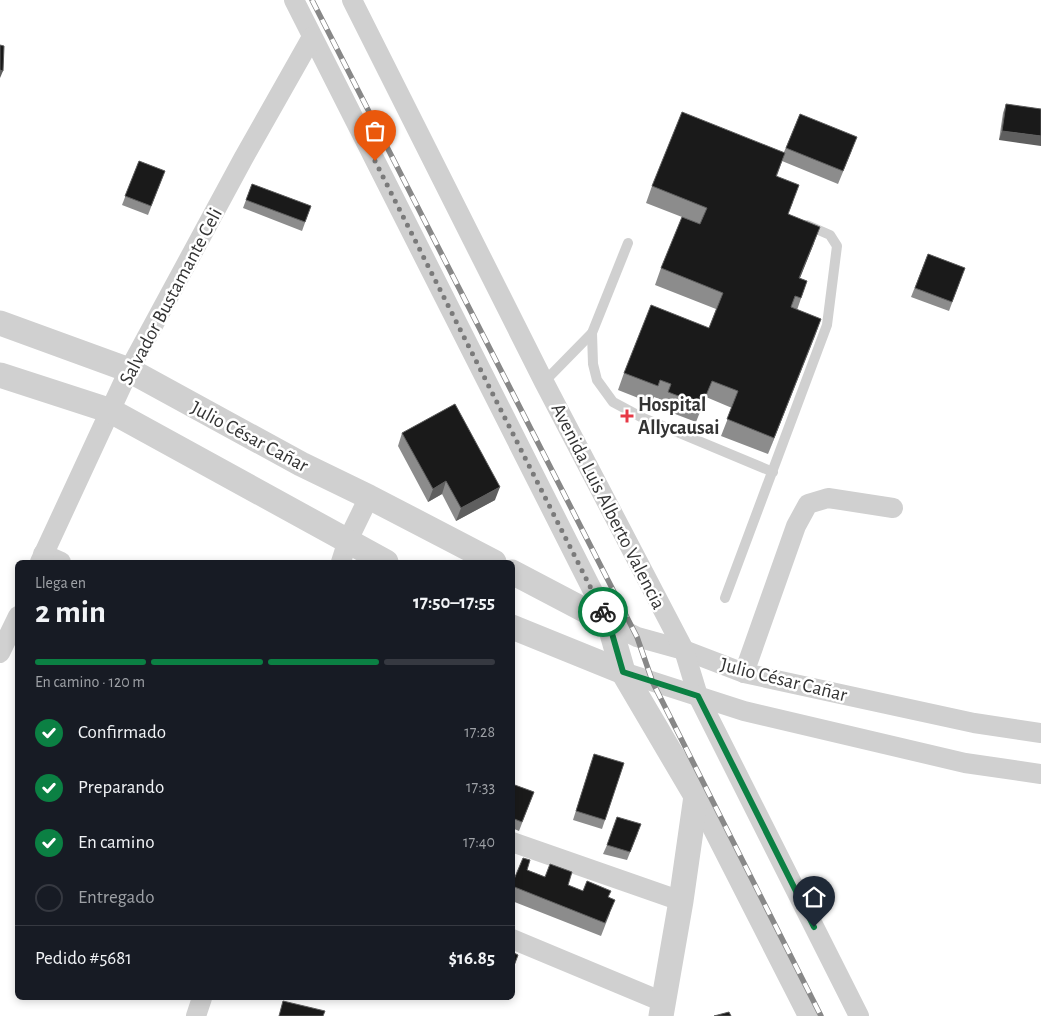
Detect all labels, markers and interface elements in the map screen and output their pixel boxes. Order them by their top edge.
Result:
pin [354,110,396,161]
icon: bag [361,117,389,145]
street label: Salvador Bustamante Celi [116,205,226,388]
place label: Hospital Allycausai [638,395,719,438]
street label: Julio César Cañar [188,398,312,476]
street label: Avenida Luis Alberto Valencia [547,400,669,613]
marker: Hospital Allycausai [620,409,634,423]
text: Llega en [35,575,86,591]
courier [578,587,628,637]
text: 17:50–17:55 [413,593,495,612]
text: 2 min [35,596,106,628]
icon: bike [589,598,617,626]
street label: Julio César Cañar [718,655,850,706]
text: En camino · 120 m [35,674,145,690]
icon: check [35,719,63,747]
text: Confirmado [78,723,166,742]
text: 17:28 [464,724,495,740]
icon: check [35,774,63,802]
text: Preparando [78,778,164,797]
text: 17:33 [466,779,495,795]
icon: check [35,829,63,857]
text: En camino [78,833,155,852]
text: 17:40 [463,834,495,850]
pin [793,876,835,927]
icon: home [800,883,828,911]
text: Entregado [78,888,154,907]
text: Pedido #5681 [35,949,132,968]
text: $16.85 [449,949,495,968]

